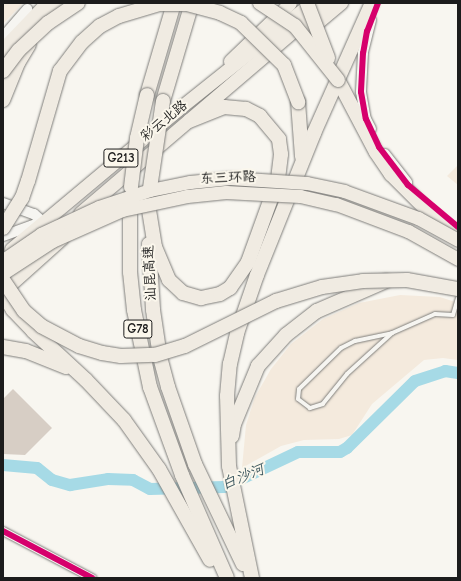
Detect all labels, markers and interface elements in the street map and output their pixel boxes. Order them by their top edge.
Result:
street label: 彩云北路 [137,97,191,145]
road number: G213 [103,147,139,169]
street label: 东三环路 [200,169,256,187]
street label: 汕昆高速 [140,245,160,301]
road number: G78 [123,318,153,340]
water label: 白沙河 [219,460,267,494]

